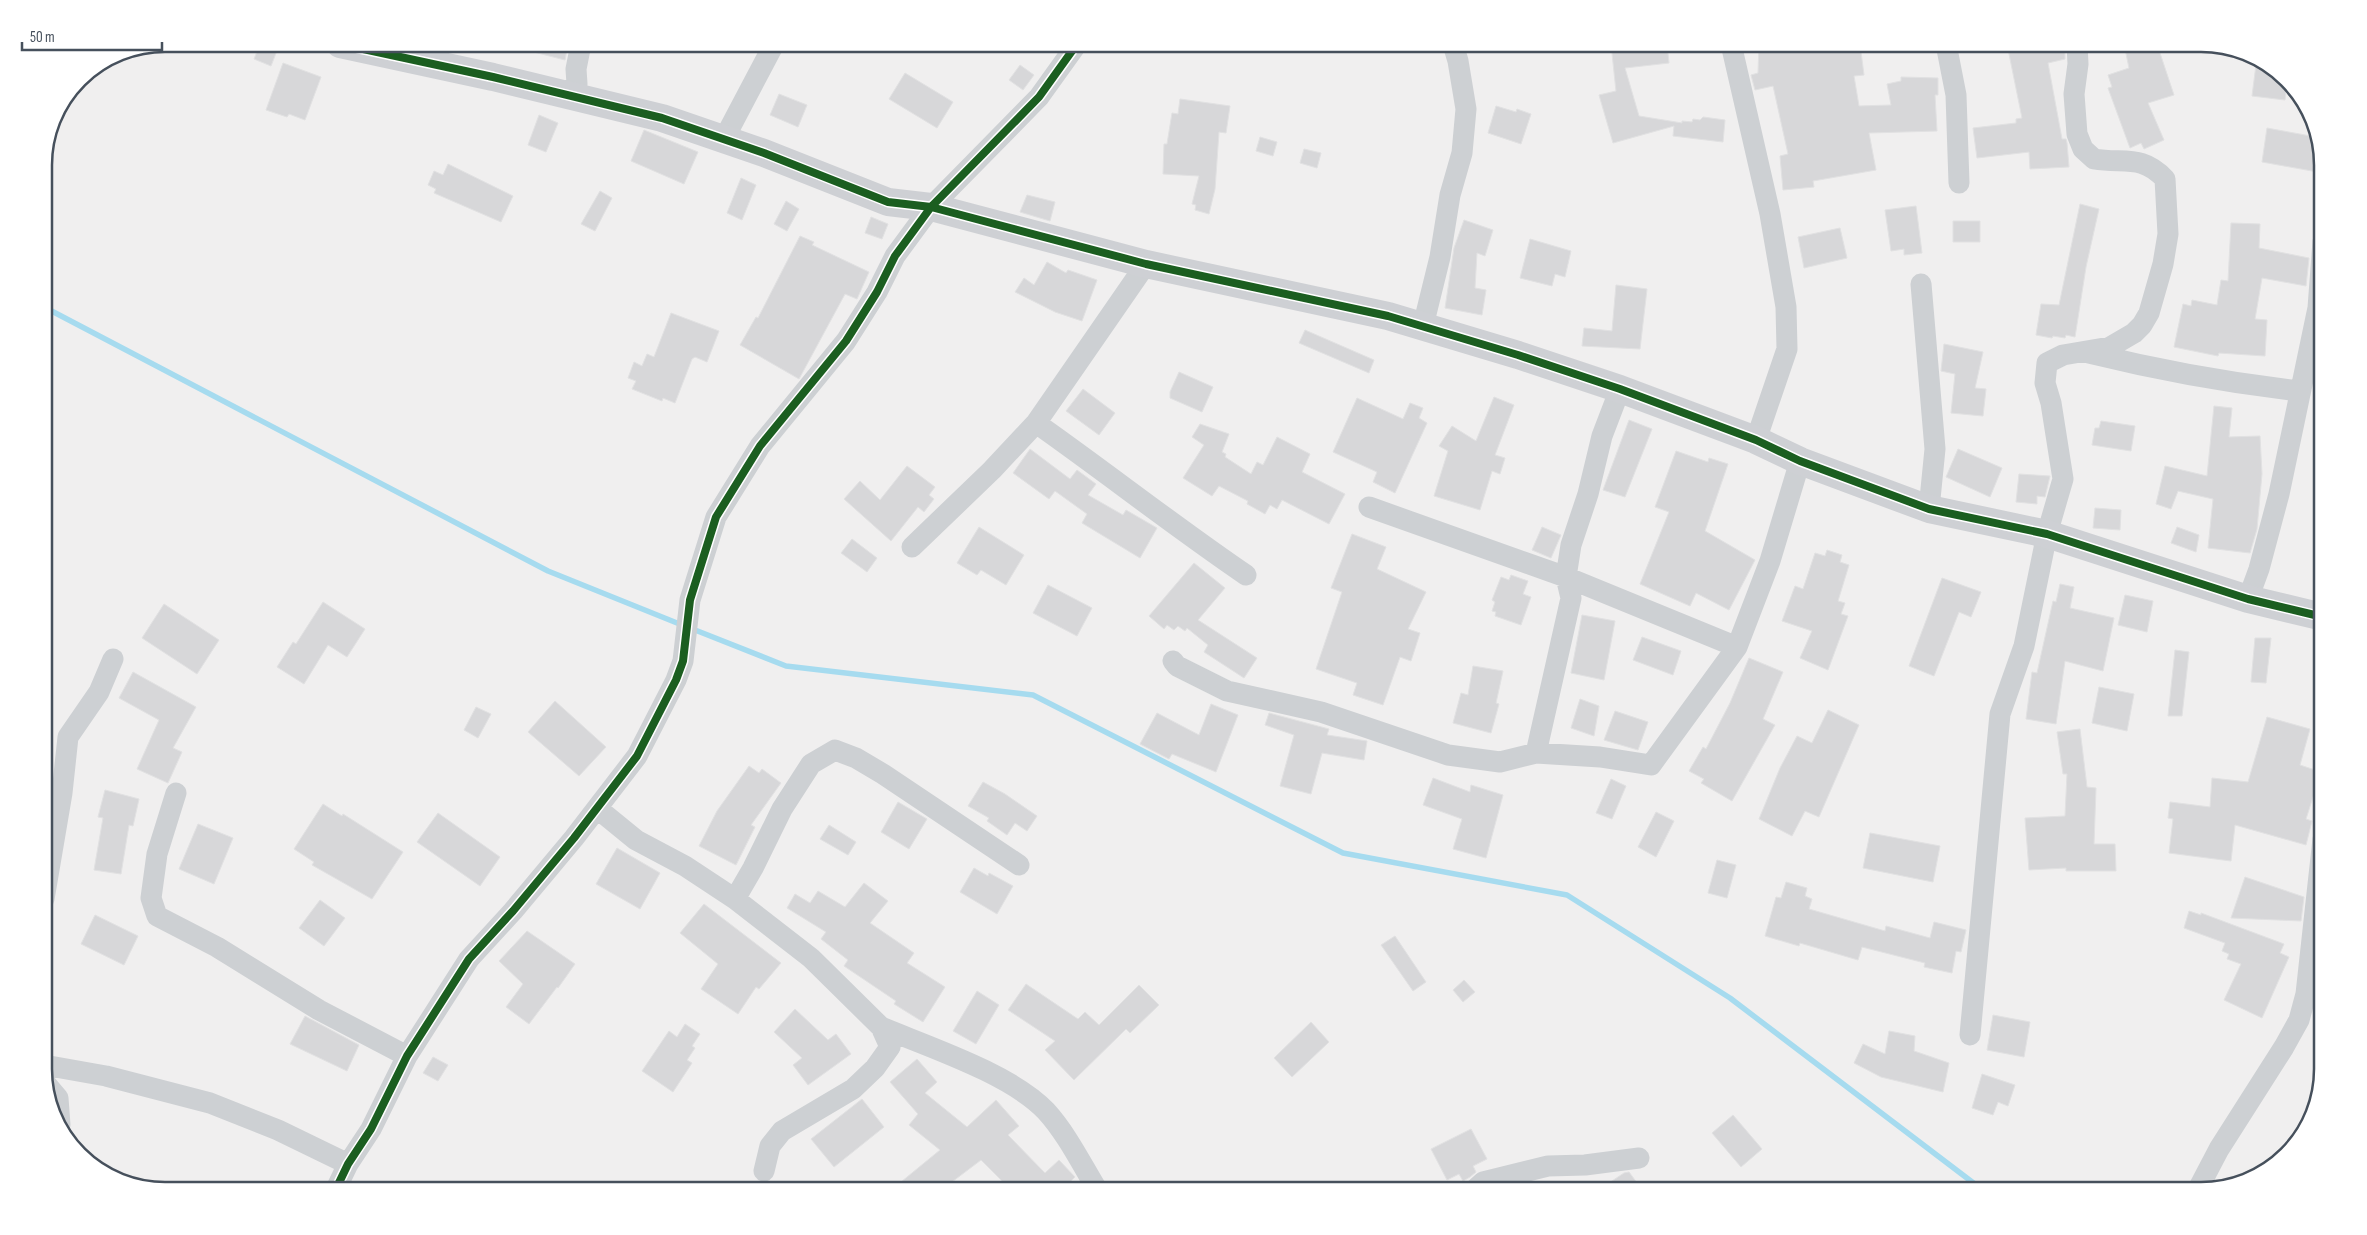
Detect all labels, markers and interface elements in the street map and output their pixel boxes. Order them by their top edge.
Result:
scale bar [22,20,162,52]
text: 50 m [30,28,55,47]

